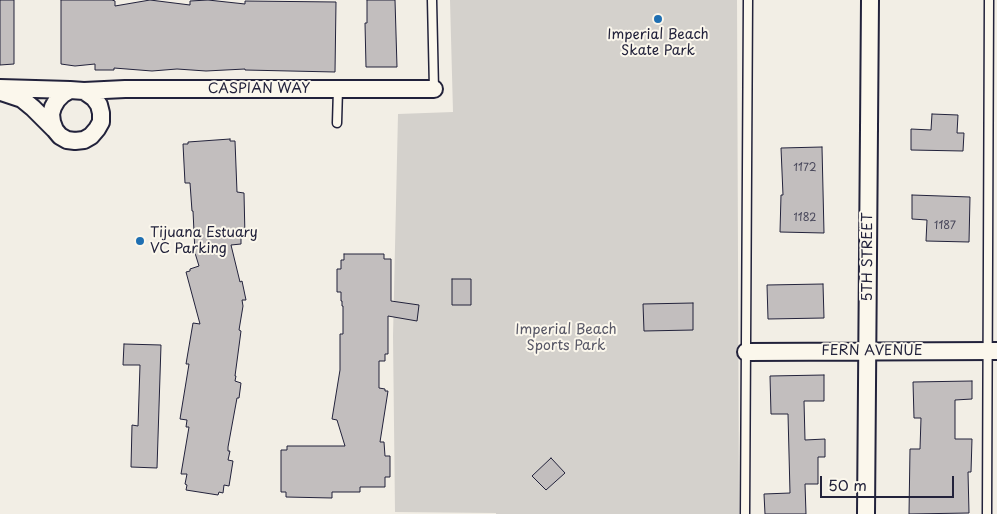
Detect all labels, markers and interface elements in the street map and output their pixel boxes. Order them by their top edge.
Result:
marker: Imperial Beach Skate Park [652,13,664,25]
place label: Imperial Beach Skate Park [607,27,709,59]
street label: CASPIAN WAY [208,81,310,97]
house number: 1172 [793,161,817,175]
house number: 1182 [794,211,816,225]
street label: 5TH STREET [860,212,876,302]
house number: 1187 [934,219,956,233]
place label: Tijuana Estuary VC Parking [150,225,258,258]
marker: Tijuana Estuary VC Parking [134,235,146,247]
park label: Imperial Beach Sports Park [515,322,617,354]
street label: FERN AVENUE [821,343,923,359]
scale bar [822,466,956,498]
text: 50 m [828,473,867,496]

